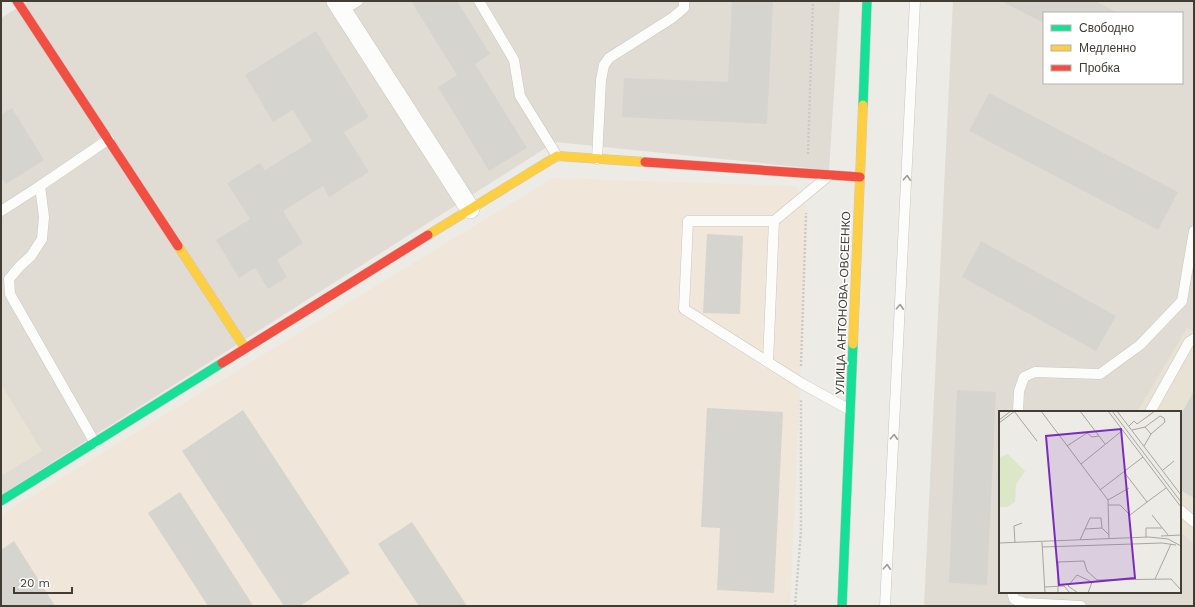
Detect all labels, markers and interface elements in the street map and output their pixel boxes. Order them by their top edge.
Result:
legend [1043,12,1183,84]
text: Свободно [1079,21,1134,35]
text: Медленно [1079,41,1136,55]
text: Пробка [1079,61,1120,75]
one-way arrow [902,175,911,181]
street label: УЛИЦА АНТОНОВА-ОВСЕЕНКО [833,211,853,395]
one-way arrow [896,304,905,310]
inset map [999,411,1181,593]
one-way arrow [889,434,898,440]
one-way arrow [883,564,892,570]
scale bar [14,569,72,595]
text: 20 m [20,576,50,590]

